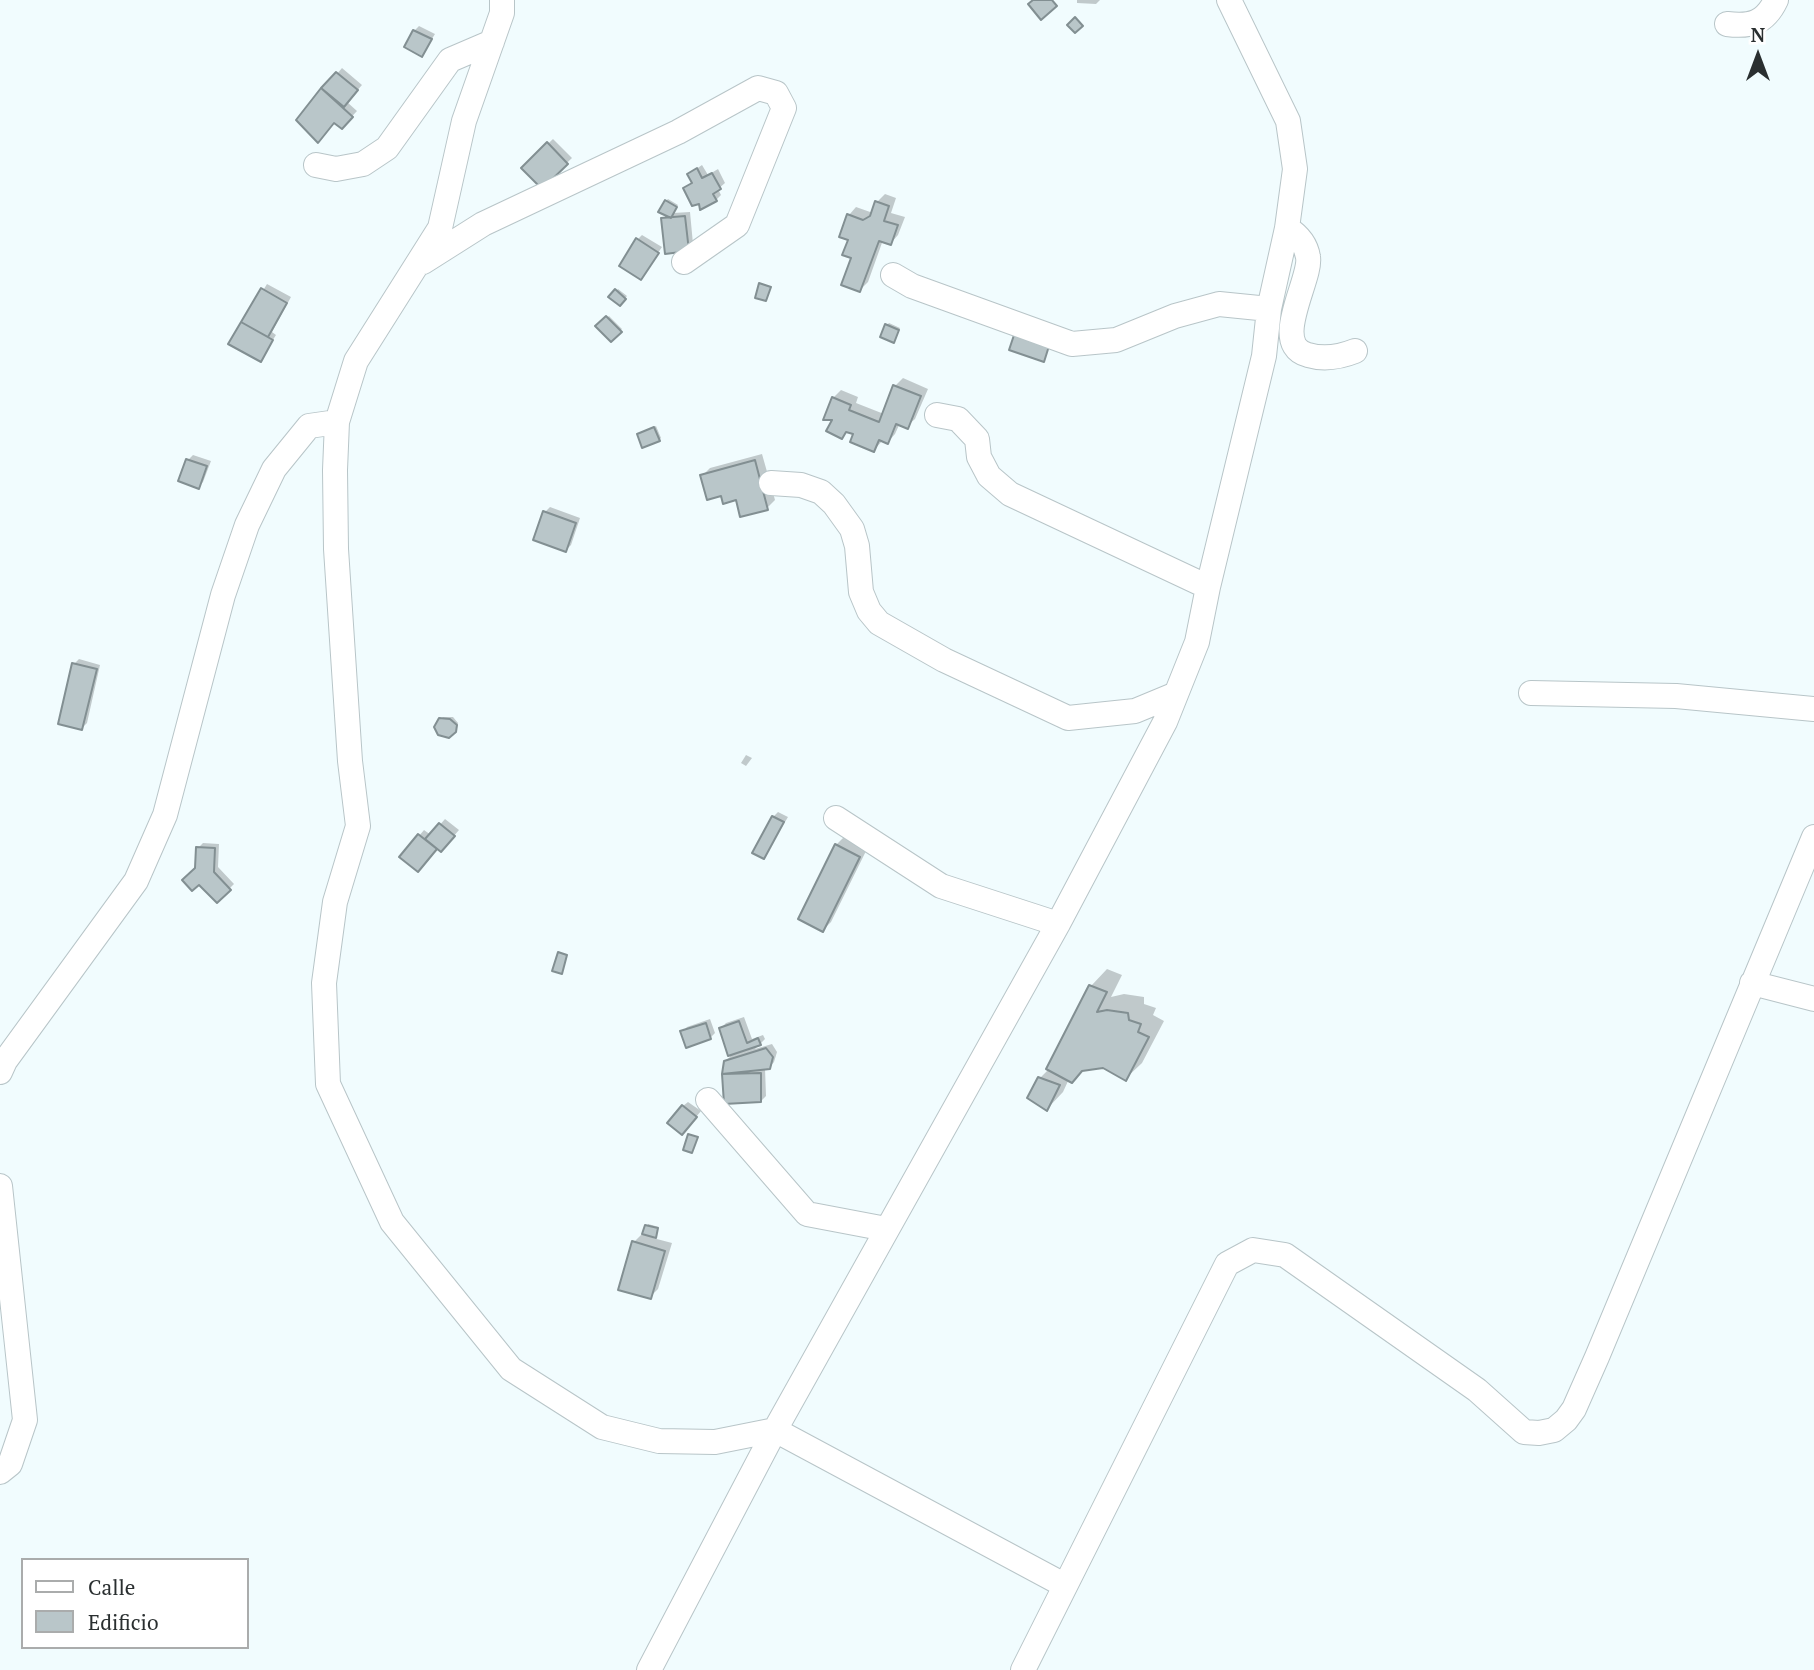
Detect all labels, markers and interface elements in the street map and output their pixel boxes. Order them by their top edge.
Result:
north arrow [1723,21,1793,91]
text: N [1751,22,1765,47]
legend [21,1558,248,1649]
text: Calle [88,1573,135,1601]
text: Edificio [88,1608,159,1636]

